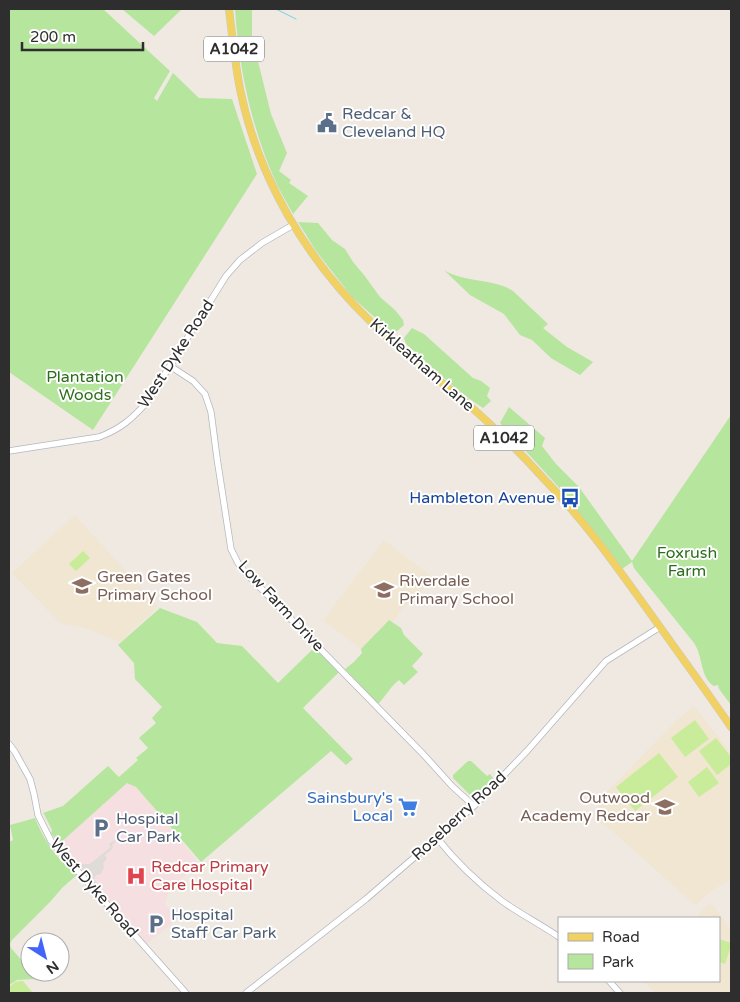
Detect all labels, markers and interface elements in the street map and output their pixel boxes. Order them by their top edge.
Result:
scale bar [22,20,144,52]
text: 200 m [30,28,76,46]
road number: A1042 [204,36,264,62]
place label: Redcar & Cleveland HQ [342,104,446,142]
public building icon: Redcar & Cleveland HQ [316,112,338,134]
street label: West Dyke Road [134,296,218,412]
street label: Kirkleatham Lane [366,314,478,416]
park label: Plantation Woods [46,367,124,405]
road number: A1042 [474,426,534,450]
bus stop icon: Hambleton Avenue [559,487,581,509]
place label: Hambleton Avenue [409,488,555,508]
park label: Foxrush Farm [657,543,717,581]
street label: Low Farm Drive [234,556,328,656]
place label: Green Gates Primary School [97,567,212,605]
place label: Riverdale Primary School [399,571,514,609]
school or university icon: Green Gates Primary School [71,575,93,597]
school or university icon: Riverdale Primary School [373,579,395,601]
street label: Roseberry Road [407,767,511,865]
place label: Sainsbury's Local [307,788,393,826]
place label: Outwood Academy Redcar [520,788,651,826]
supermarket icon: Sainsbury's Local [397,796,419,818]
school or university icon: Outwood Academy Redcar [654,796,676,818]
place label: Hospital Car Park [116,809,181,847]
parking icon: Hospital Car Park [90,817,112,839]
street label: West Dyke Road [45,834,143,942]
place label: Redcar Primary Care Hospital [151,857,269,895]
hospital icon: Redcar Primary Care Hospital [125,865,147,887]
place label: Hospital Staff Car Park [171,905,277,943]
parking icon: Hospital Staff Car Park [145,913,167,935]
legend [558,917,720,982]
text: Road [602,928,640,946]
north arrow [20,932,70,982]
text: Park [602,953,634,971]
text: N [43,957,62,977]

